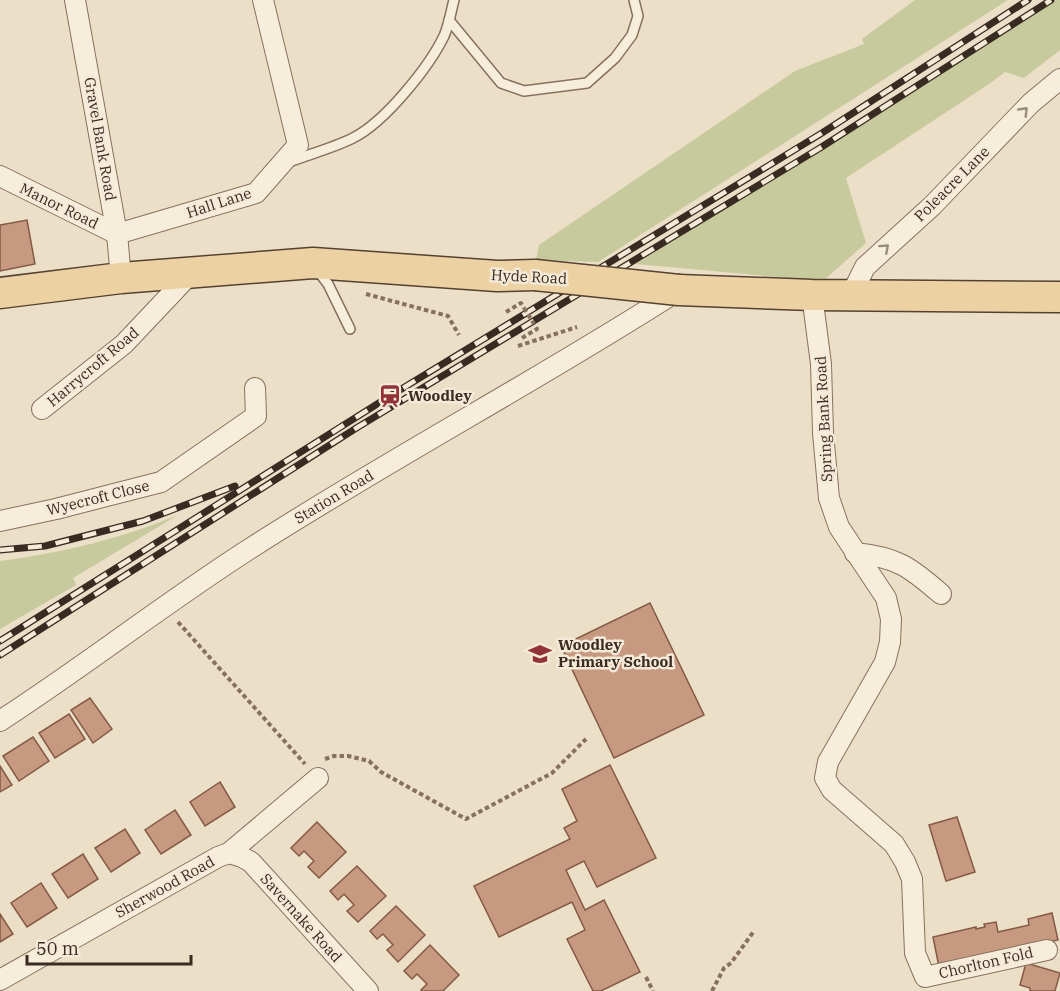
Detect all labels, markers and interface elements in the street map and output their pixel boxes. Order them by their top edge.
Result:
street label: Gravel Bank Road [80,76,121,202]
one-way arrow [1016,108,1027,119]
street label: Poleacre Lane [910,142,993,225]
street label: Manor Road [17,178,102,233]
street label: Hall Lane [184,183,254,222]
one-way arrow [878,245,889,256]
street label: Hyde Road [491,265,568,288]
street label: Harrycroft Road [43,323,142,411]
street label: Spring Bank Road [811,355,836,483]
station icon: Woodley [377,383,403,409]
place label: Woodley [408,386,472,405]
street label: Station Road [290,465,377,528]
street label: Wyecroft Close [45,476,151,519]
place label: Woodley Primary School [558,635,673,671]
school or university icon: Woodley Primary School [527,641,553,667]
street label: Sherwood Road [112,851,218,922]
street label: Savernake Road [257,869,346,966]
scale bar [27,928,190,966]
text: 50 m [36,937,79,960]
street label: Chorlton Fold [937,942,1035,983]

